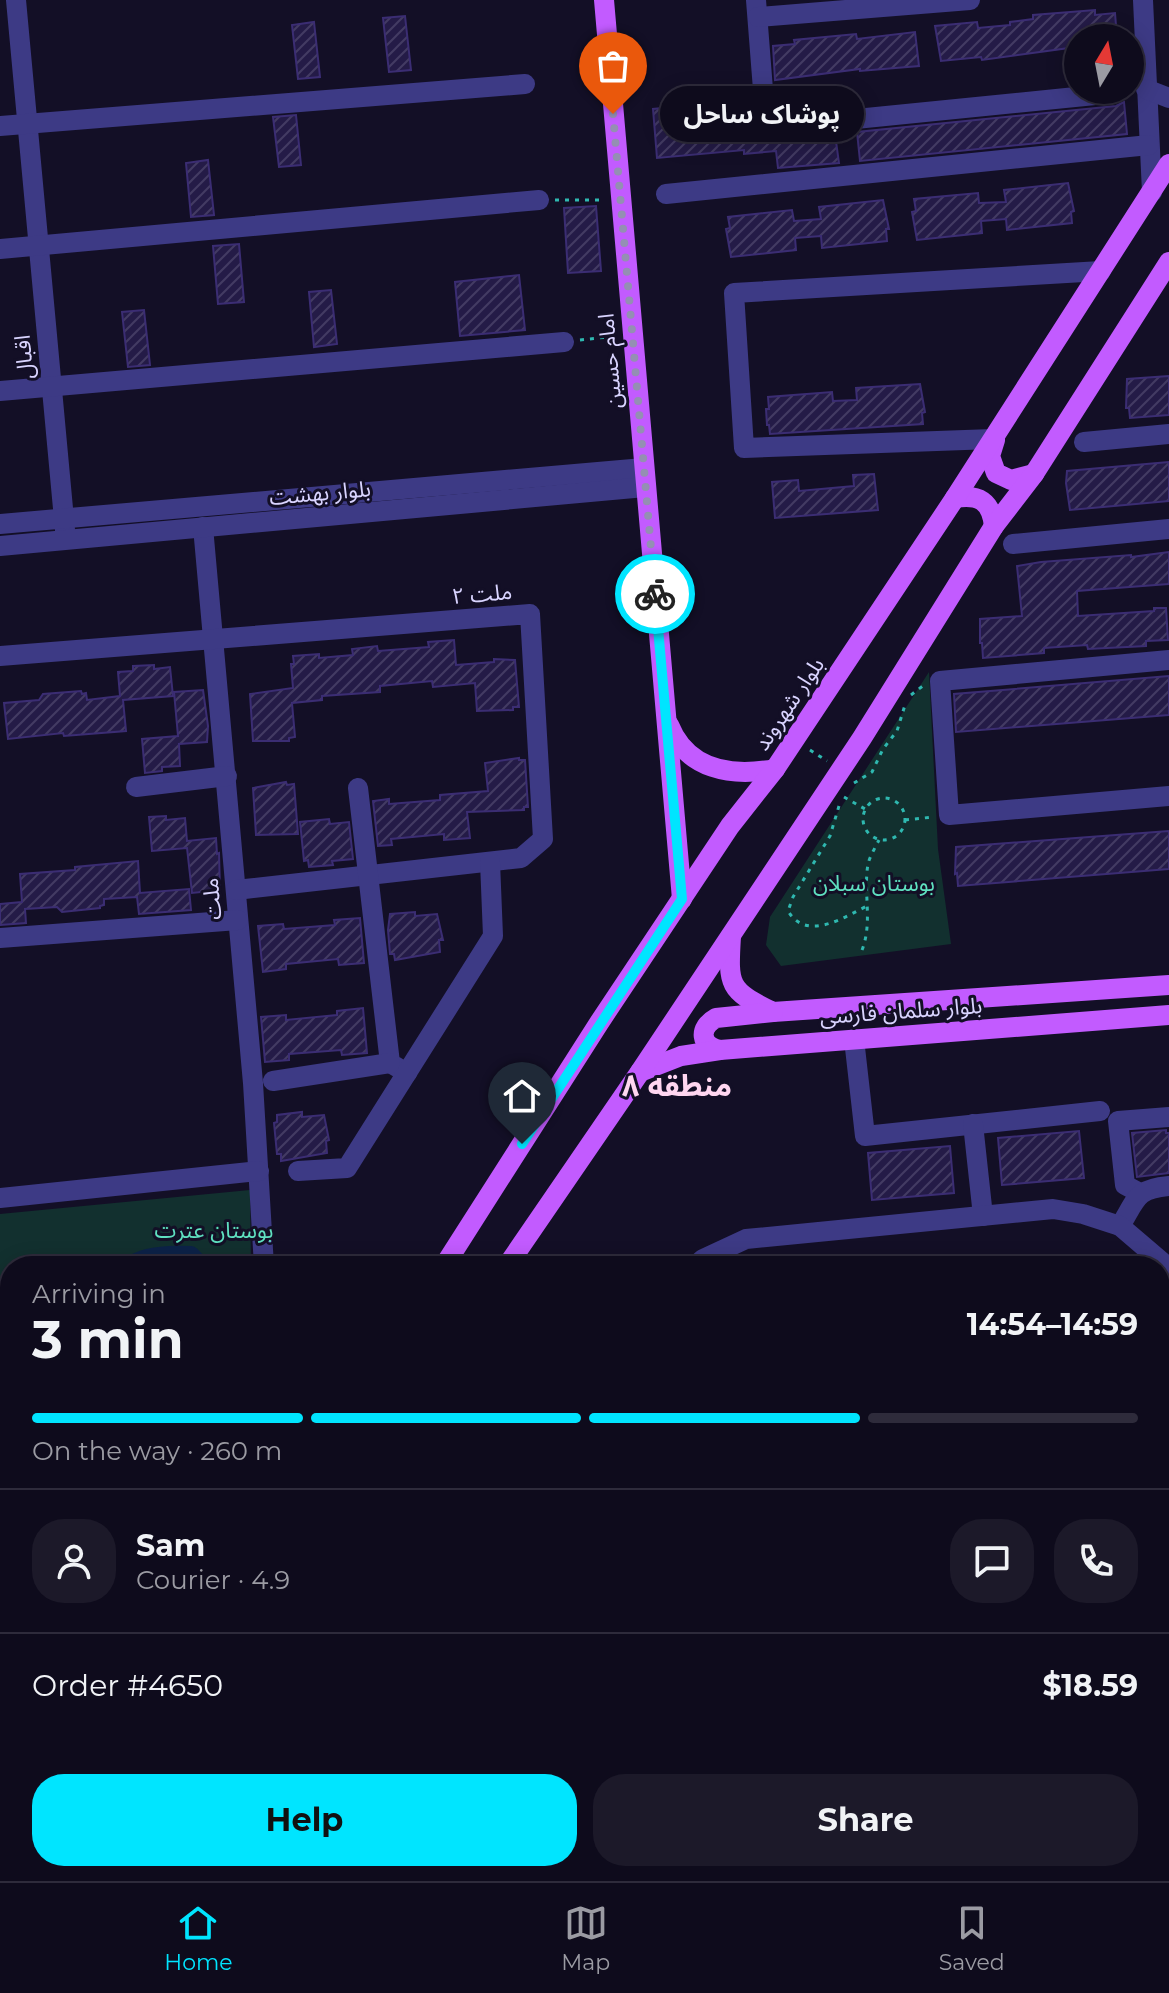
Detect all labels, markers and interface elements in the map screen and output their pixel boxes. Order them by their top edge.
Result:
north arrow [1064,24,1144,104]
map controls [1064,24,1144,104]
pin [579,32,647,114]
icon: bag [591,44,635,88]
callout: پوشاک ساحل [661,86,865,142]
text: پوشاک ساحل [684,98,840,130]
street label: امام حسین [592,312,631,410]
street label: اقبال [9,334,39,380]
street label: بلوار بهشت [268,475,372,511]
courier [615,554,695,634]
icon: bike [633,572,677,616]
street label: ملت ۲ [451,578,513,610]
street label: بلوار شهروند [748,652,830,756]
park label: بوستان سبلان [813,870,935,897]
street label: ملت [197,877,227,921]
street label: بلوار سلمان فارسی [819,992,983,1030]
pin [488,1062,556,1144]
district label: منطقه ۸ [622,1067,732,1104]
icon: home [500,1074,544,1118]
park label: بوستان عترت [155,1217,273,1244]
text: Arriving in [32,1278,166,1310]
text: 14:54–14:59 [967,1306,1138,1343]
text: 3 min [32,1308,184,1371]
text: On the way · 260 m [32,1435,282,1467]
button: person [32,1519,116,1603]
button: chat [950,1519,1034,1603]
button: phone [1054,1519,1138,1603]
text: Sam [136,1527,205,1564]
text: Courier · 4.9 [136,1564,290,1596]
text: Order #4650 [32,1667,223,1704]
text: $18.59 [1042,1667,1138,1704]
button: Help [32,1774,577,1866]
button: Share [593,1774,1138,1866]
tab: Home [164,1901,233,1976]
tab: Map [561,1901,610,1976]
tab: Saved [939,1901,1005,1976]

